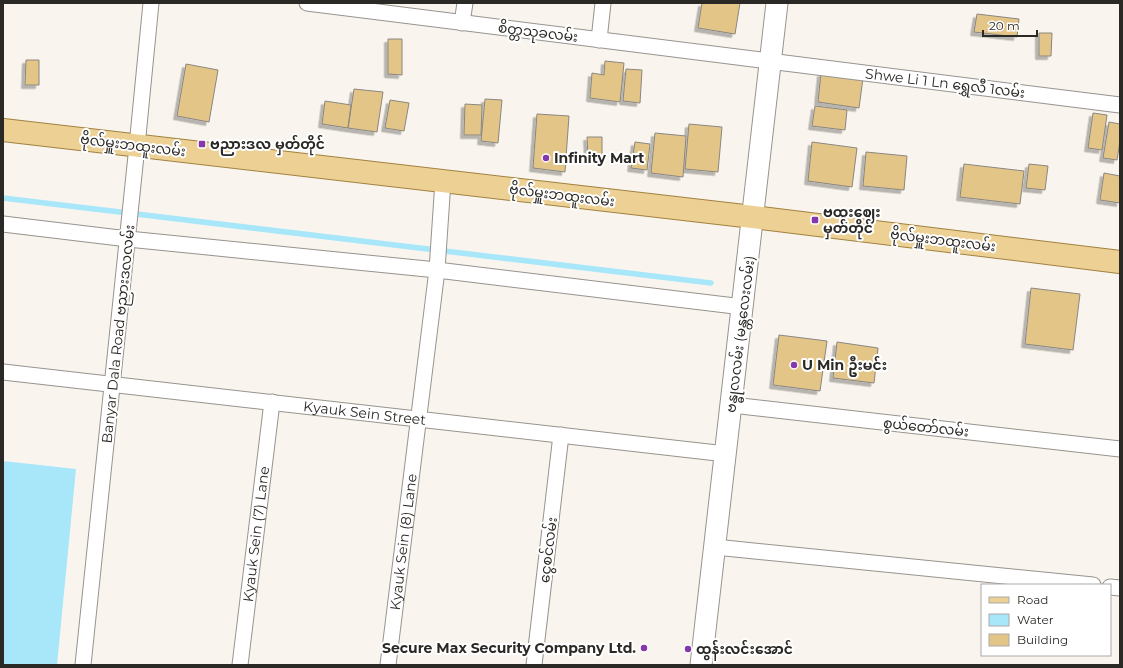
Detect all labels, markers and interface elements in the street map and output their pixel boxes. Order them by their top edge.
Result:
scale bar [983,12,1037,38]
street label: စိတ္တသုခလမ်း [497,17,579,49]
text: 20 m [989,18,1020,33]
street label: Shwe Li 1 Ln ရွှေလီ 1လမ်း [864,63,1026,105]
street label: ဗိုလ်မှူးဘထူးလမ်း [79,129,187,163]
place label: ဗညားဒလ မှတ်တိုင် [210,134,325,156]
marker: ဗညားဒလ မှတ်တိုင် [197,139,207,149]
place label: Infinity Mart [554,149,644,167]
marker: Infinity Mart [541,153,551,163]
street label: ဗိုလ်မှူးဘထူးလမ်း [508,179,616,213]
place label: ဗထူးဈေး မှတ်တိုင် [823,203,881,240]
marker: ဗထူးဈေး မှတ်တိုင် [810,215,820,225]
street label: Banyar Dala Road ဗညားဒလလမ်း [97,224,141,444]
street label: ဗိုလ်မှူးဘထူးလမ်း [889,224,997,258]
street label: ဗန္ဓုလလမ်း (မန္တလေးလမ်း) [720,254,762,414]
place label: U Min ဦးမင်း [802,355,887,377]
marker: U Min ဦးမင်း [789,360,799,370]
street label: Kyauk Sein Street [302,397,427,429]
street label: စွယ်တော်လမ်း [882,413,970,442]
street label: Kyauk Sein (7) Lane [239,465,273,603]
street label: Kyauk Sein (8) Lane [386,473,421,611]
street label: ငွေစင်လမ်း [534,516,563,584]
legend [981,584,1111,656]
text: Road [1017,592,1048,607]
text: Water [1017,612,1054,627]
text: Building [1017,632,1068,647]
place label: Secure Max Security Company Ltd. [382,639,636,657]
place label: ထွန်းလင်းအောင် [696,639,793,661]
marker: Secure Max Security Company Ltd. [639,643,649,653]
marker: ထွန်းလင်းအောင် [683,644,693,654]

